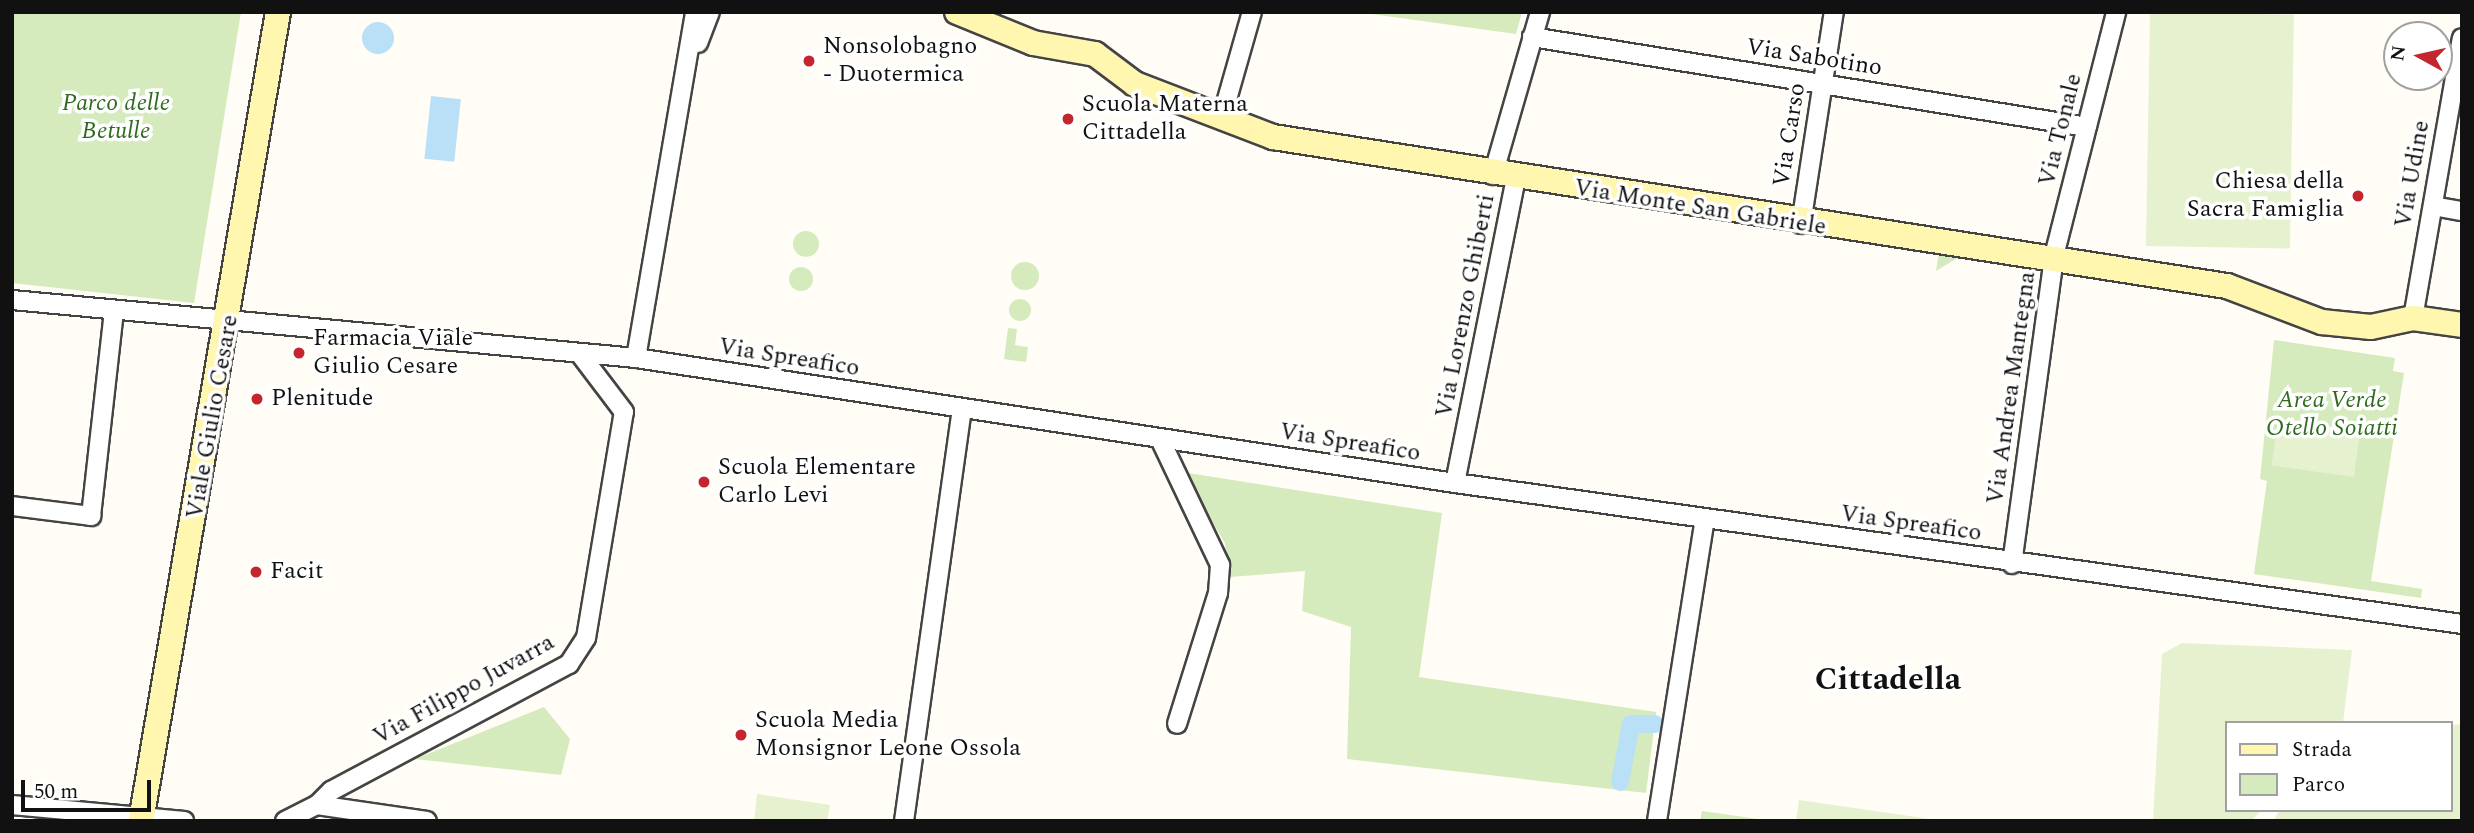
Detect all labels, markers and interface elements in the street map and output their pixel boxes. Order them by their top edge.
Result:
north arrow [2383,21,2453,91]
place label: Nonsolobagno - Duotermica [823,33,977,89]
street label: Via Sabotino [1744,33,1884,83]
text: N [2383,44,2414,63]
marker: Nonsolobagno - Duotermica [801,53,817,69]
street label: Via Tonale [2033,71,2089,189]
street label: Via Carso [1768,81,1812,189]
park label: Parco delle Betulle [62,90,170,146]
place label: Scuola Materna Cittadella [1082,91,1248,147]
marker: Scuola Materna Cittadella [1060,111,1076,127]
street label: Via Udine [2389,118,2437,230]
place label: Chiesa della Sacra Famiglia [2187,168,2344,224]
street label: Via Monte San Gabriele [1572,174,1828,242]
marker: Chiesa della Sacra Famiglia [2350,188,2366,204]
street label: Via Lorenzo Ghiberti [1430,192,1502,420]
street label: Via Andrea Mantegna [1981,270,2043,506]
street label: Viale Giulio Cesare [181,313,245,521]
place label: Farmacia Viale Giulio Cesare [313,325,473,381]
street label: Via Spreafico [716,333,862,383]
marker: Farmacia Viale Giulio Cesare [291,345,307,361]
place label: Plenitude [271,385,373,413]
park label: Area Verde Otello Soiatti [2266,387,2398,443]
marker: Plenitude [249,391,265,407]
street label: Via Spreafico [1277,418,1423,468]
place label: Scuola Elementare Carlo Levi [718,454,916,510]
marker: Scuola Elementare Carlo Levi [696,474,712,490]
street label: Via Spreafico [1839,500,1983,548]
place label: Facit [270,558,323,586]
marker: Facit [248,564,264,580]
street label: Via Filippo Juvarra [368,628,560,752]
district label: Cittadella [1815,661,1961,699]
place label: Scuola Media Monsignor Leone Ossola [755,707,1021,763]
legend [2226,721,2453,812]
marker: Scuola Media Monsignor Leone Ossola [733,727,749,743]
text: Strada [2292,734,2352,766]
scale bar [24,766,154,810]
text: Parco [2292,769,2345,801]
text: 50 m [34,776,78,808]

